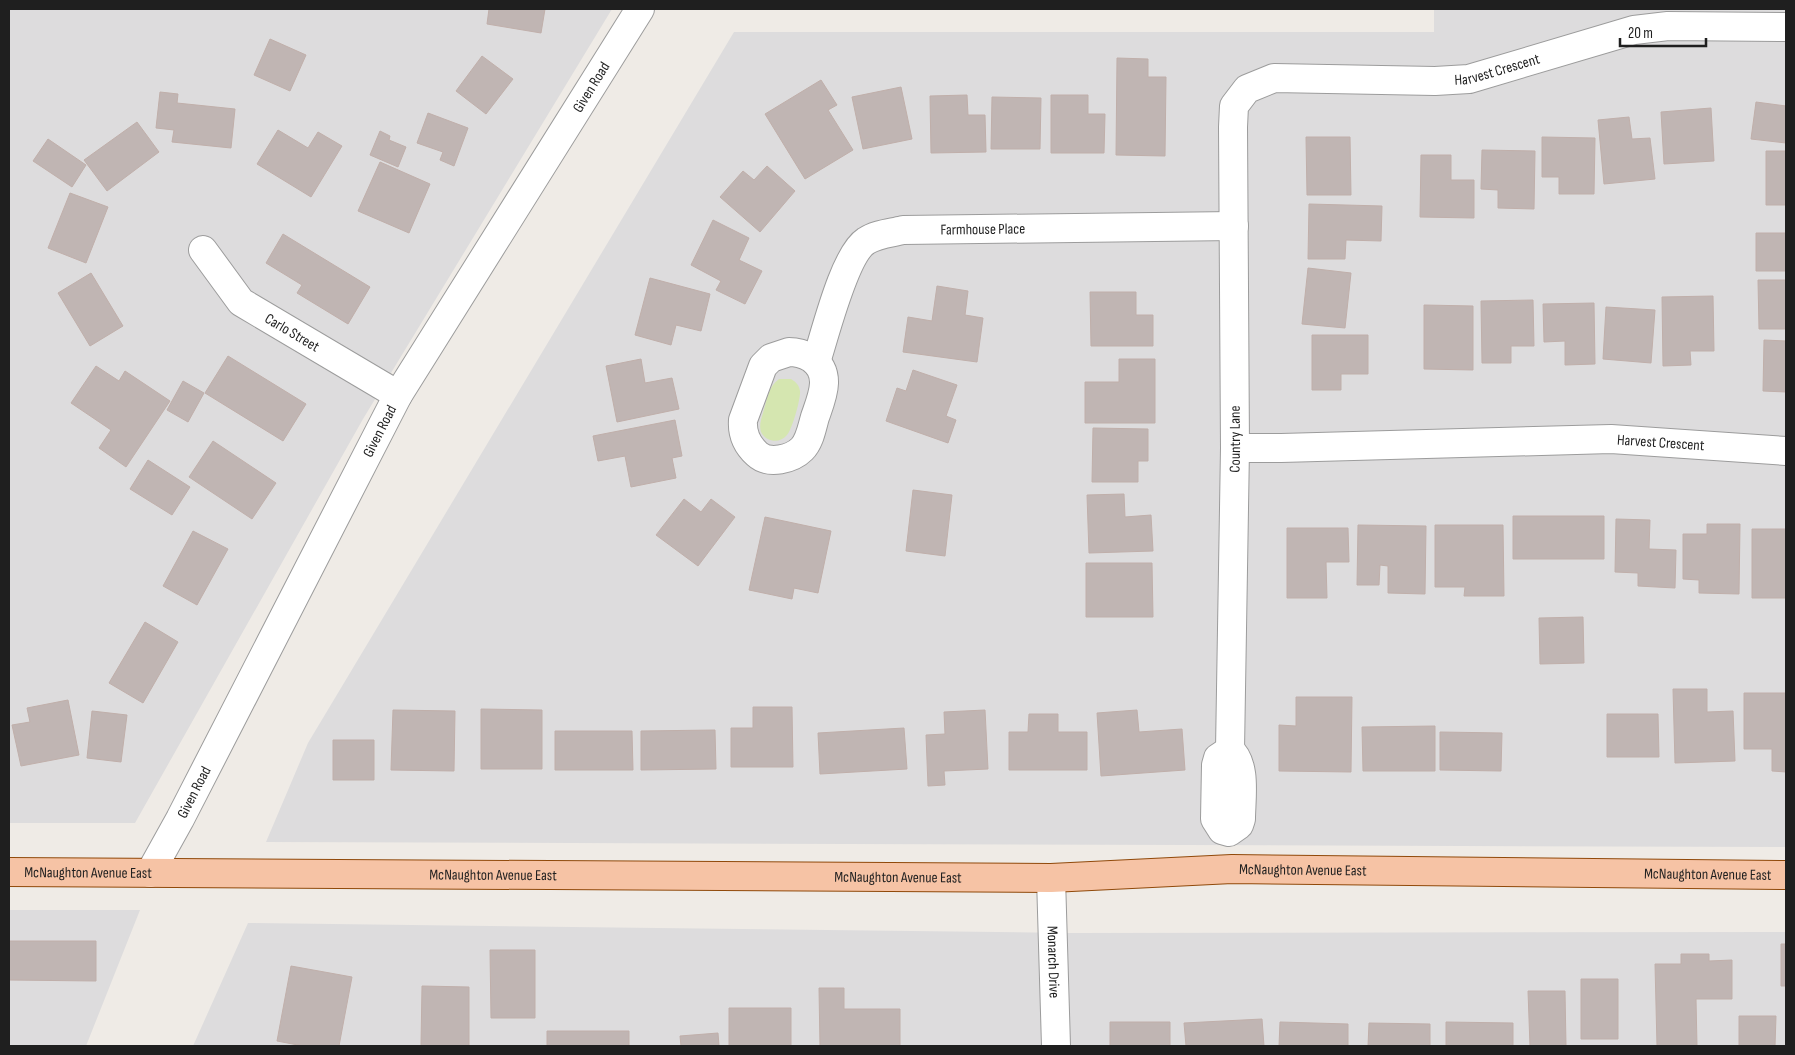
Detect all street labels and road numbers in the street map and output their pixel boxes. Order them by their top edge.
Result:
street label: Harvest Crescent [1454,49,1542,90]
street label: Given Road [569,59,614,116]
street label: Farmhouse Place [940,220,1025,240]
street label: Carlo Street [261,309,323,357]
street label: Given Road [359,402,401,460]
street label: Country Lane [1226,405,1245,473]
street label: Harvest Crescent [1616,430,1706,455]
street label: Given Road [173,763,215,822]
street label: McNaughton Avenue East [1239,860,1367,880]
street label: McNaughton Avenue East [24,863,152,883]
street label: McNaughton Avenue East [1644,864,1772,885]
street label: McNaughton Avenue East [429,865,557,885]
street label: McNaughton Avenue East [834,868,962,887]
street label: Monarch Drive [1042,925,1064,998]

